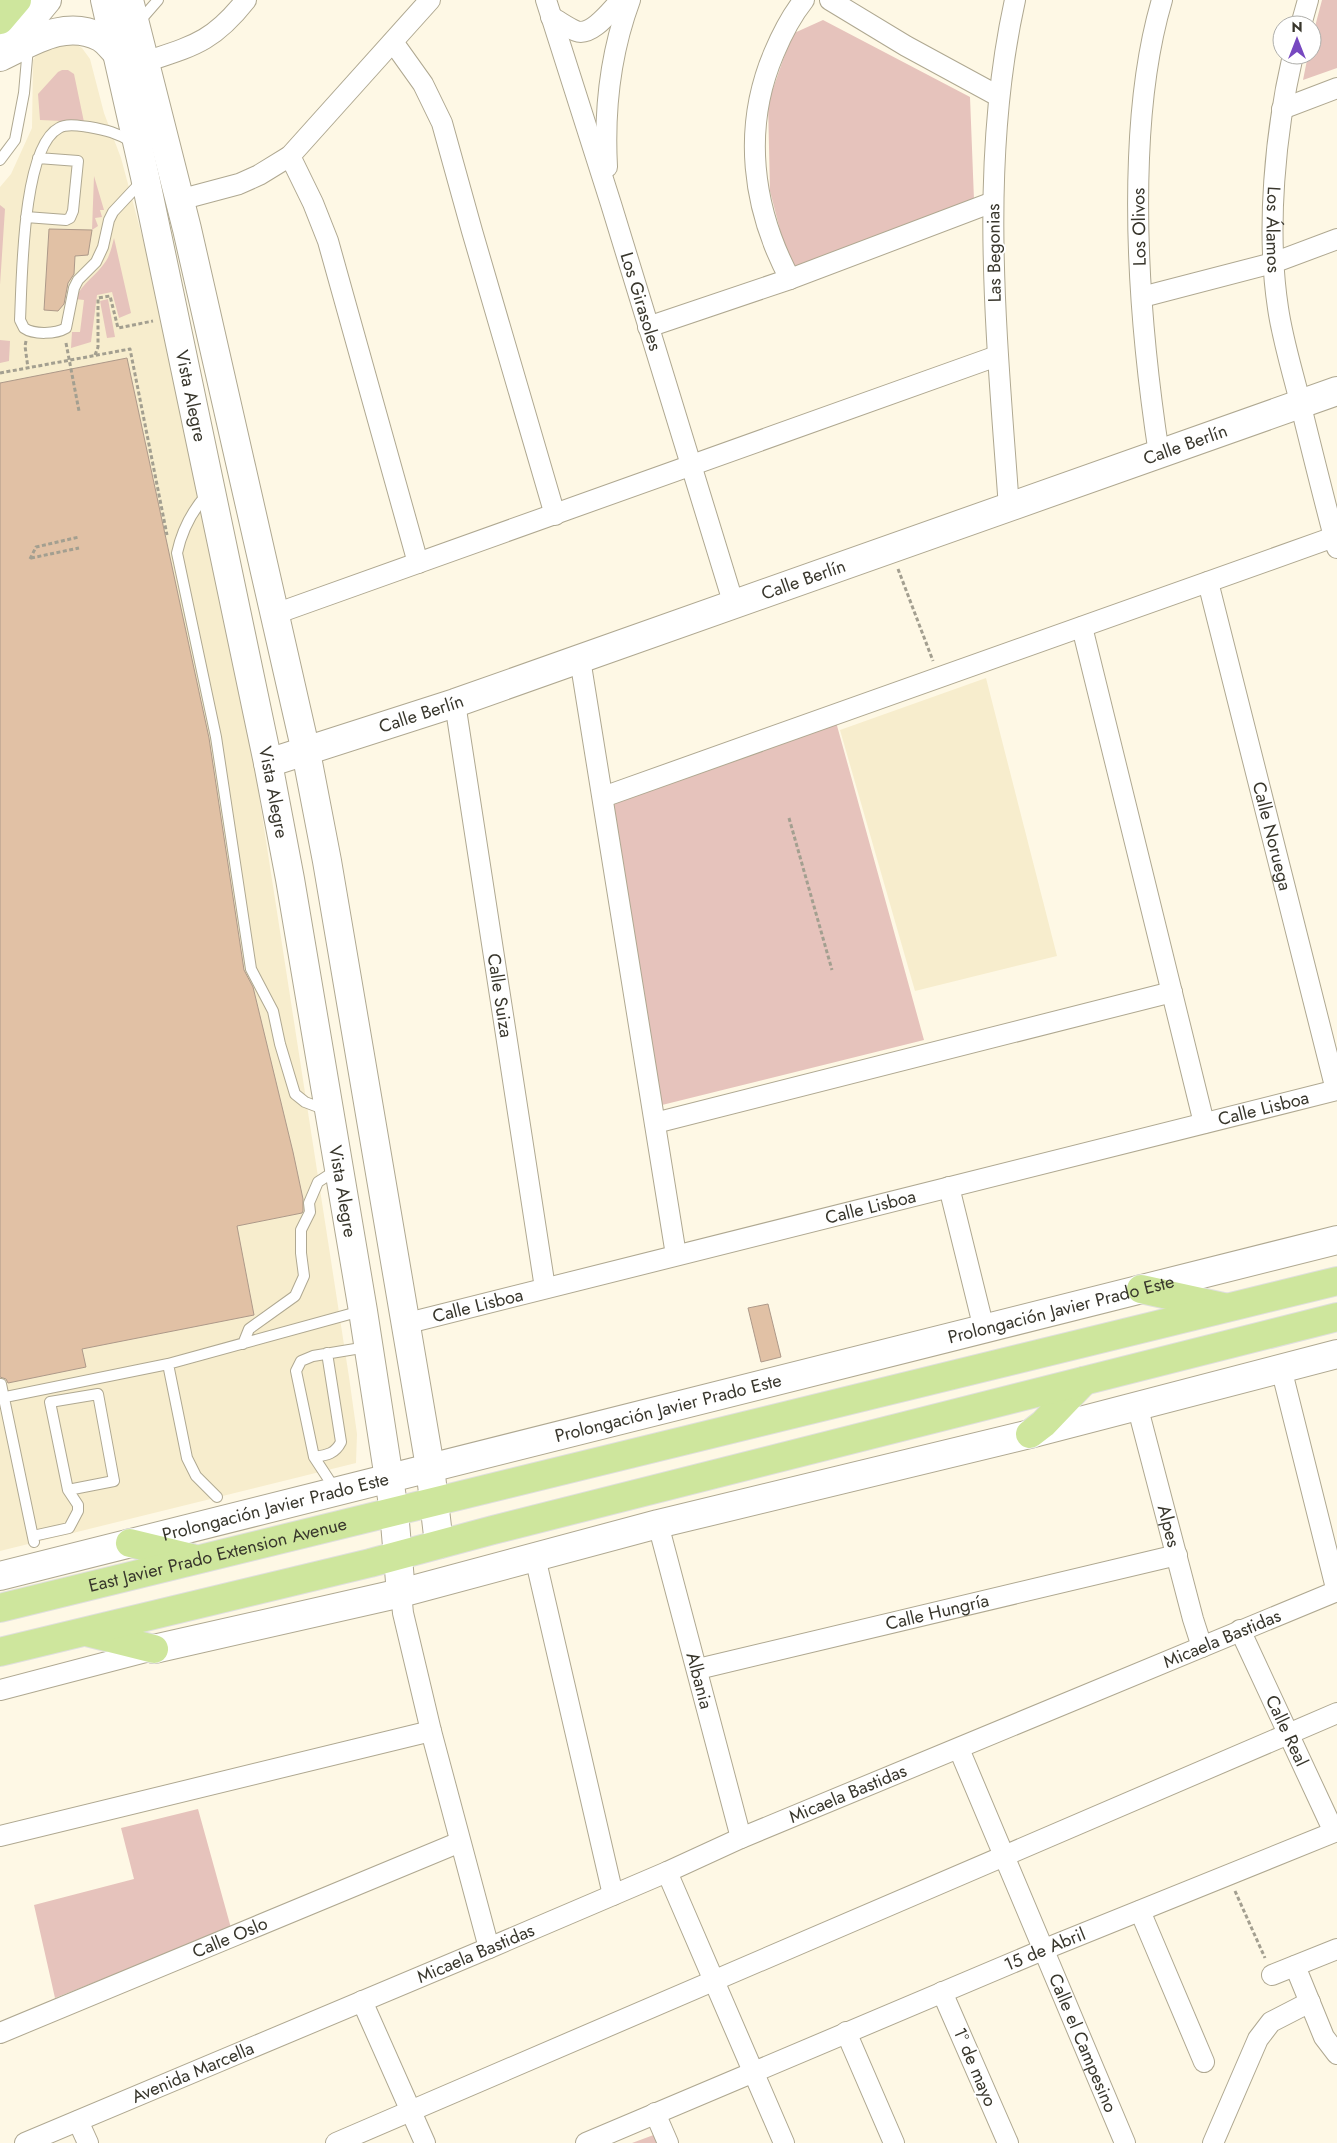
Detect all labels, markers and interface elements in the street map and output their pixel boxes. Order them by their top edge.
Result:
north arrow [1272,15,1322,65]
text: N [1291,17,1303,37]
street label: Los Álamos [1260,186,1287,274]
street label: Los Olivos [1125,188,1153,266]
street label: Las Begonias [980,203,1008,303]
street label: Los Girasoles [614,249,668,354]
street label: Vista Alegre [169,348,213,444]
street label: Calle Berlín [1140,418,1231,472]
street label: Calle Berlín [758,553,849,607]
street label: Calle Berlín [376,688,467,740]
street label: Vista Alegre [252,744,295,840]
street label: Calle Noruega [1246,779,1298,893]
street label: Calle Suiza [481,952,519,1040]
street label: Calle Lisboa [1215,1085,1312,1132]
street label: Vista Alegre [322,1143,363,1239]
street label: Calle Lisboa [822,1183,919,1231]
street label: Prolongación Javier Prado Este [945,1268,1177,1350]
street label: Calle Lisboa [430,1282,526,1329]
street label: Prolongación Javier Prado Este [552,1367,784,1449]
street label: Prolongación Javier Prado Este [159,1466,391,1548]
street label: Alpes [1151,1502,1187,1550]
street label: East Javier Prado Extension Avenue [86,1511,349,1599]
street label: Calle Hungría [883,1587,992,1637]
street label: Micaela Bastidas [1159,1603,1285,1675]
street label: Albania [679,1649,719,1712]
street label: Calle Real [1259,1691,1315,1771]
street label: Micaela Bastidas [785,1758,911,1830]
street label: Calle Oslo [188,1910,272,1965]
street label: Micaela Bastidas [413,1917,539,1990]
street label: 15 de Abril [1000,1921,1089,1978]
street label: Calle el Campesino [1042,1969,1124,2117]
street label: 1º de mayo [947,2023,1003,2111]
street label: Avenida Marcella [128,2035,258,2110]

